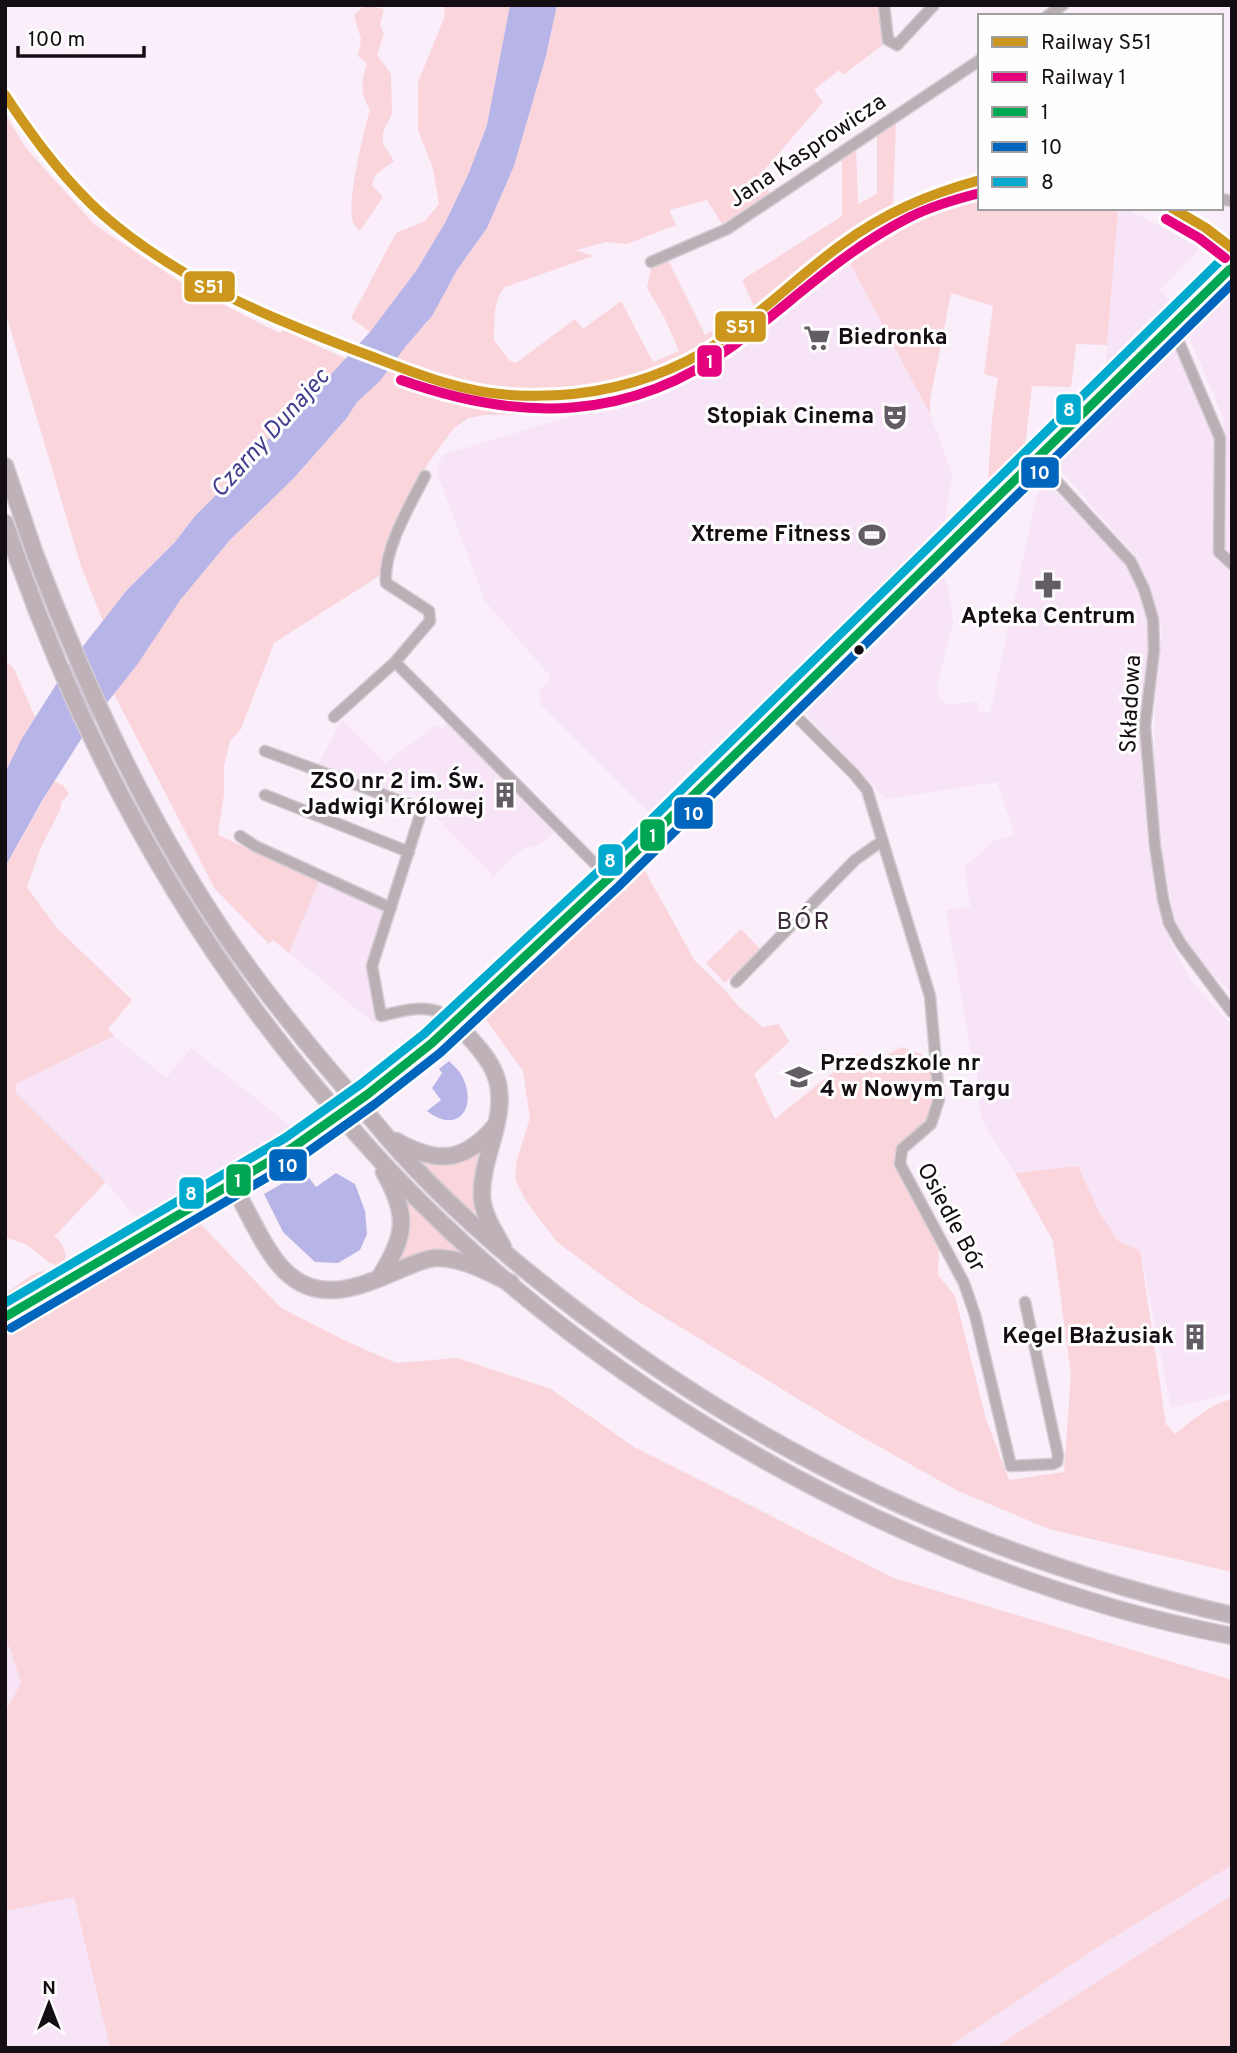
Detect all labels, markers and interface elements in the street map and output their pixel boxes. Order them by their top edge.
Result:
scale bar [18,14,144,58]
legend [978,14,1223,210]
text: 100 m [28,27,85,54]
text: Railway S51 [1041,30,1152,57]
text: Railway 1 [1041,65,1126,92]
street label: Jana Kasprowicza [723,88,893,216]
text: 1 [1041,100,1049,127]
text: 10 [1041,135,1062,162]
text: 8 [1041,170,1054,197]
line badge: S51 [183,270,236,303]
text: S51 [194,276,224,300]
line badge: S51 [714,310,767,343]
text: S51 [726,316,756,340]
supermarket icon: Biedronka [802,323,832,353]
place label: Biedronka [838,324,948,353]
line badge: 1 [696,344,723,378]
text: 1 [706,351,714,375]
water label: Czarny Dunajec [205,363,337,505]
line badge: 8 [1055,393,1082,426]
text: 8 [1063,399,1075,423]
theatre icon: Stopiak Cinema [880,402,910,432]
place label: Stopiak Cinema [706,403,874,432]
line badge: 10 [1020,456,1060,489]
text: 10 [1030,462,1050,486]
sports icon: Xtreme Fitness [857,520,887,550]
place label: Xtreme Fitness [691,521,851,550]
pharmacy icon: Apteka Centrum [1033,570,1063,600]
place label: Apteka Centrum [961,603,1135,632]
unlabelled marker [852,643,866,657]
street label: Składowa [1115,654,1149,754]
place label: ZSO nr 2 im. Św. Jadwigi Królowej [302,766,484,823]
building icon: ZSO nr 2 im. Św. Jadwigi Królowej [490,780,520,810]
line badge: 10 [673,796,714,830]
text: 10 [684,803,704,827]
line badge: 1 [639,818,666,852]
text: 1 [649,825,657,849]
line badge: 8 [597,843,624,877]
text: 8 [604,850,616,874]
district label: BÓR [777,906,831,938]
place label: Przedszkole nr 4 w Nowym Targu [820,1050,1010,1105]
school or university icon: Przedszkole nr 4 w Nowym Targu [784,1062,814,1092]
line badge: 10 [268,1148,308,1182]
text: 10 [278,1155,298,1179]
street label: Osiedle Bór [909,1158,991,1278]
line badge: 1 [225,1163,252,1197]
text: 1 [234,1170,242,1194]
line badge: 8 [178,1176,205,1210]
text: 8 [185,1183,197,1207]
building icon: Kegel Błażusiak [1180,1322,1210,1352]
place label: Kegel Błażusiak [1002,1323,1174,1352]
north arrow [14,1969,84,2039]
text: N [42,1977,56,2001]

